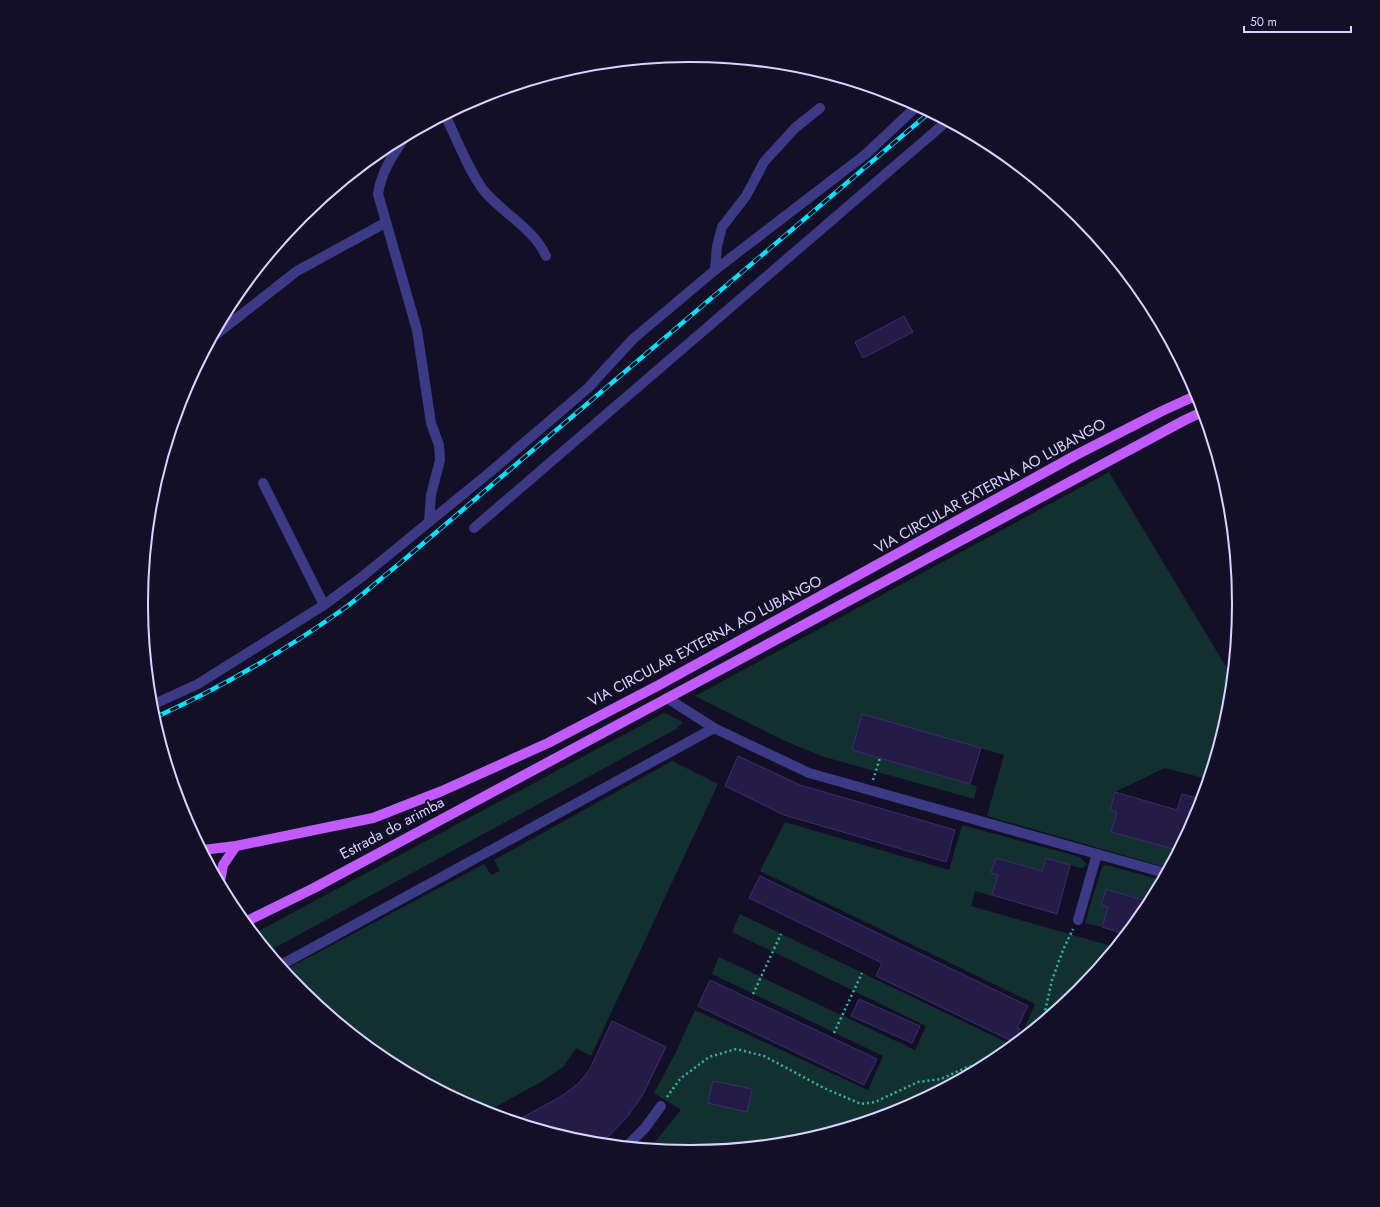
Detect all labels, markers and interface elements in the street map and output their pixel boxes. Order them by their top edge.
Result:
scale bar [1244,8,1351,34]
text: 50 m [1250,13,1277,31]
street label: VIA CIRCULAR EXTERNA AO LUBANGO [870,413,1110,559]
street label: VIA CIRCULAR EXTERNA AO LUBANGO [584,570,826,712]
street label: Estrada do arimba [336,791,448,865]

